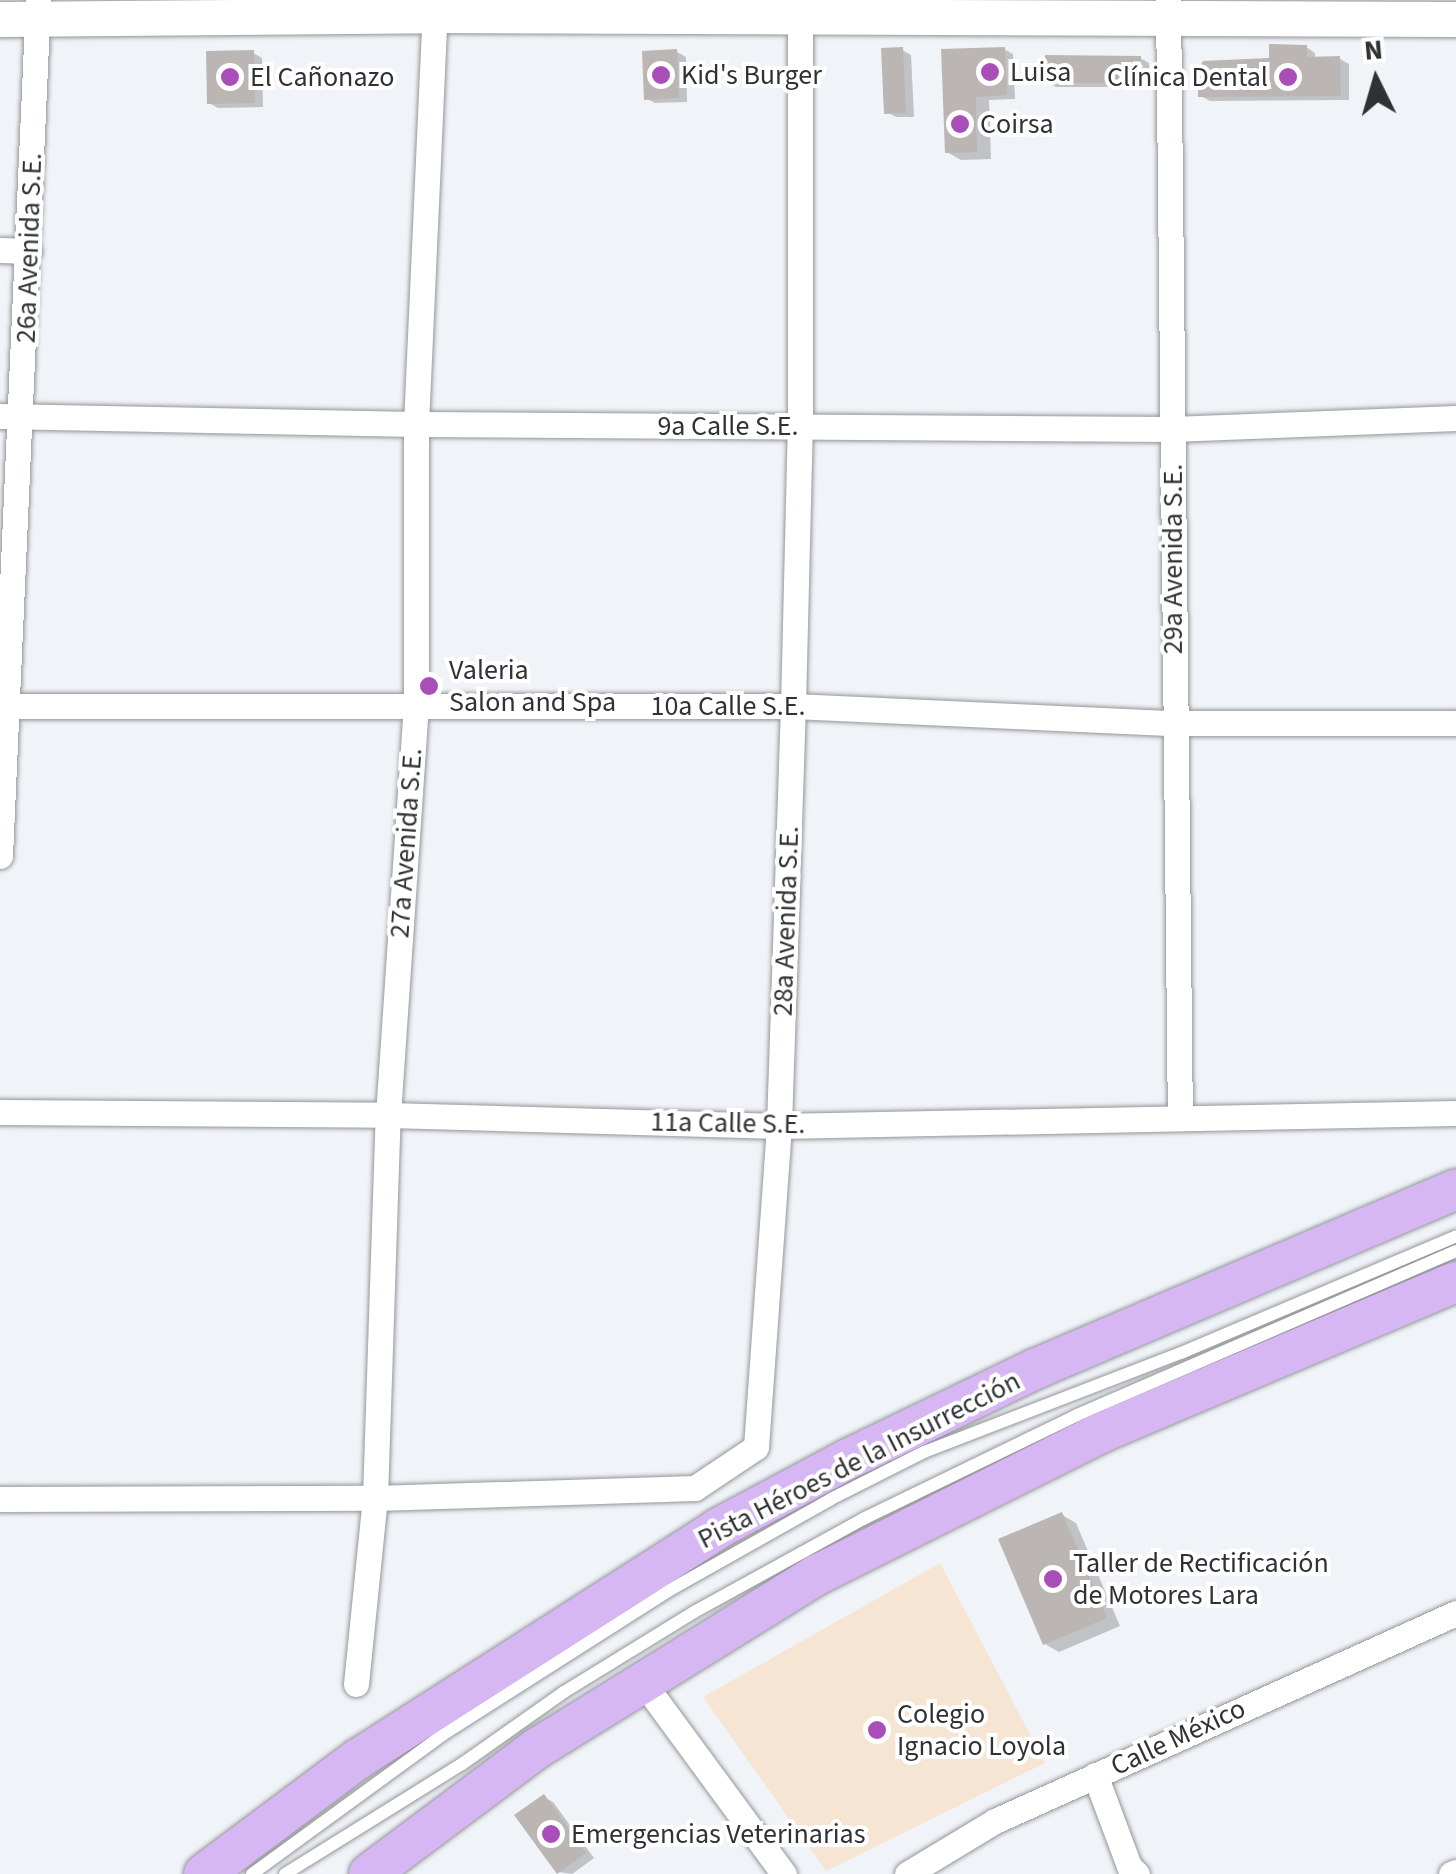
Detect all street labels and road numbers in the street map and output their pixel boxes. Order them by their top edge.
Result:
street label: 26a Avenida S.E. [9,152,49,344]
street label: 9a Calle S.E. [657,409,799,443]
street label: 29a Avenida S.E. [1156,464,1190,654]
street label: 10a Calle S.E. [650,689,806,723]
street label: 27a Avenida S.E. [383,747,429,939]
street label: 28a Avenida S.E. [766,825,806,1017]
street label: 11a Calle S.E. [650,1105,806,1141]
street label: Pista Héroes de la Insurrección [692,1364,1026,1556]
street label: Calle México [1105,1691,1251,1783]

